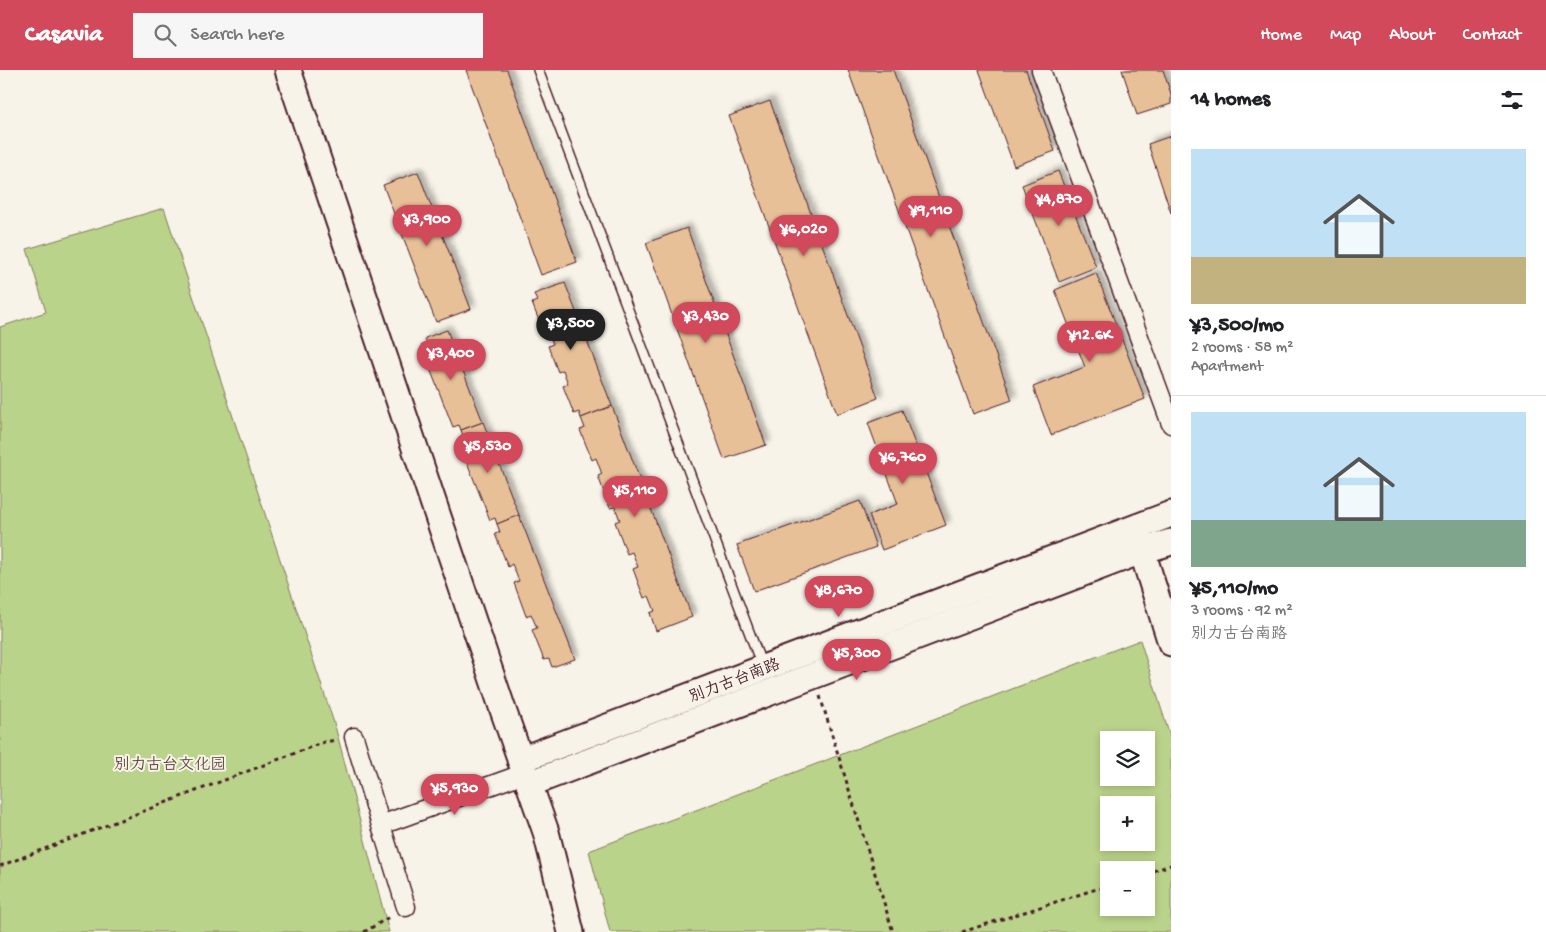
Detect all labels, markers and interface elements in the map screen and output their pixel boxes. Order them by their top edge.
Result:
search box [133,13,483,58]
text: Casavia [25,21,103,50]
icon: search [151,21,179,49]
text: Search here [191,24,284,47]
text: Home [1260,25,1302,46]
text: Map [1330,25,1361,46]
text: About [1389,25,1435,46]
text: Contact [1463,25,1521,46]
icon: filters [1498,86,1526,114]
text: 14 homes [1191,88,1270,113]
icon: home [1314,181,1404,271]
pin: ¥4,870 [1018,184,1100,227]
text: ¥4,870 [1036,191,1082,210]
pin: ¥9,110 [890,196,972,238]
text: ¥9,110 [910,202,952,221]
pin: ¥3,900 [386,204,468,247]
text: ¥3,900 [404,211,450,230]
pin: ¥6,020 [763,214,845,257]
text: ¥6,020 [781,221,827,240]
pin: ¥3,430 [665,302,747,344]
pin: ¥3,500 [530,308,612,351]
text: ¥3,430 [683,308,729,327]
text: ¥3,500/mo [1191,314,1284,339]
text: ¥3,500 [547,315,595,334]
pin: ¥12.6K [1049,320,1131,363]
text: ¥12.6K [1068,327,1112,346]
pin: ¥3,400 [410,338,492,381]
text: 2 rooms · 58 m² [1191,339,1293,358]
text: ¥3,400 [428,345,474,364]
text: Apartment [1191,358,1263,377]
pin: ¥5,530 [447,432,529,474]
text: ¥5,530 [465,438,511,457]
pin: ¥6,760 [862,442,944,485]
icon: home [1314,444,1404,534]
text: ¥6,760 [880,449,926,468]
pin: ¥5,110 [594,476,676,518]
text: ¥5,110 [614,482,656,501]
pin: ¥8,670 [798,576,880,618]
text: ¥5,110/mo [1191,577,1278,602]
text: ¥8,670 [816,582,862,601]
text: 3 rooms · 92 m² [1191,602,1293,621]
text: 别力古台南路 [1191,626,1287,645]
pin: ¥5,300 [816,638,898,681]
text: ¥5,300 [833,645,881,664]
street label: 别力古台南路 [686,654,783,708]
map controls [1100,731,1155,916]
button: layers [1100,731,1155,786]
park label: 别力古台文化园 [114,755,226,776]
pin: ¥5,930 [414,774,496,816]
text: ¥5,930 [432,780,478,799]
button: + [1100,796,1155,851]
button: − [1100,861,1155,916]

